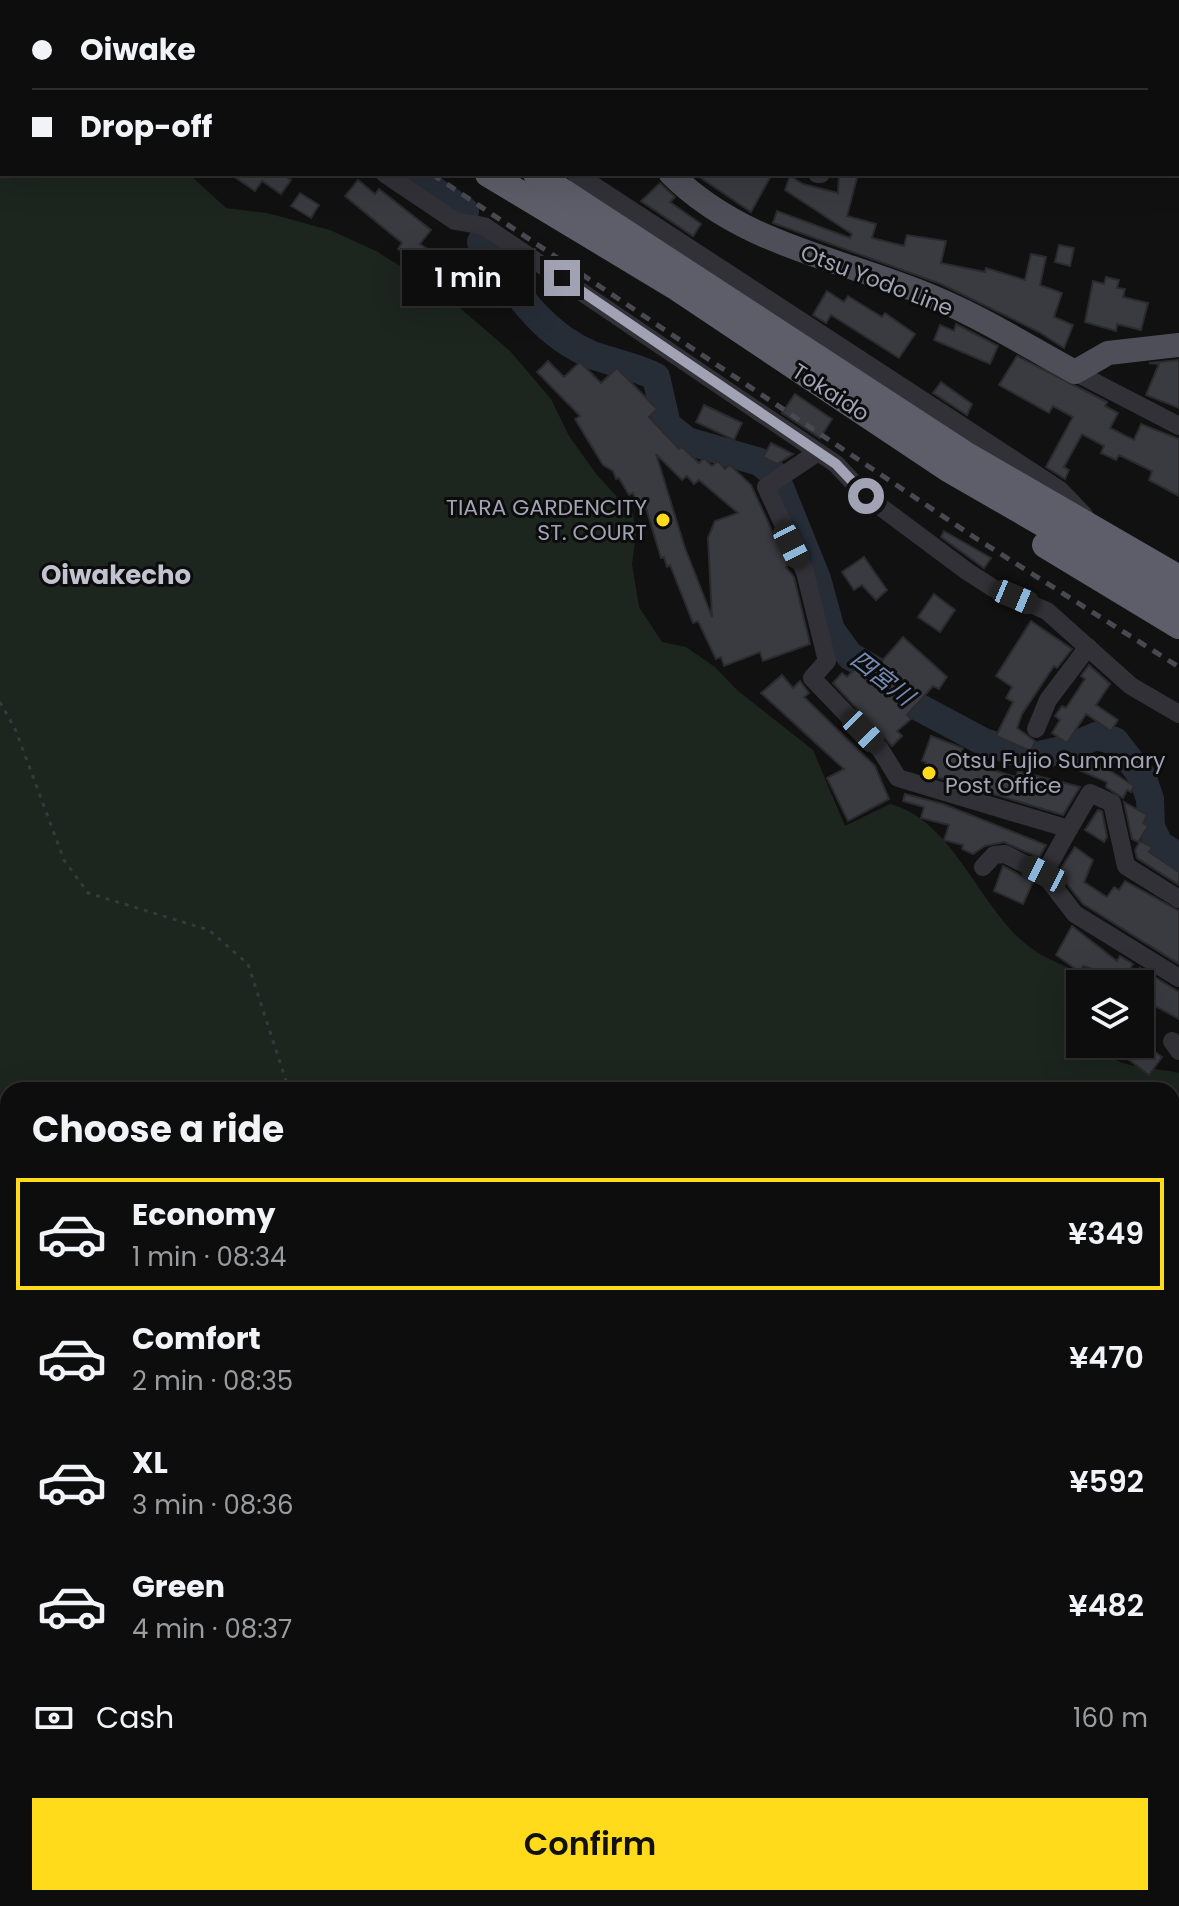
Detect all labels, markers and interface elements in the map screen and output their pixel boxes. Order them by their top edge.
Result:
text: Oiwake [80,28,196,71]
text: Drop-off [80,105,212,148]
street label: Otsu Yodo Line [796,237,958,324]
callout: 1 min [402,250,534,306]
text: 1 min [434,260,502,296]
route end [544,260,580,296]
street label: Tokaido [786,356,875,429]
route start [848,478,884,514]
place label: TIARA GARDENCITY ST. COURT [446,492,647,548]
marker: TIARA GARDENCITY ST. COURT [654,511,672,529]
car [769,518,813,572]
district label: Oiwakecho [41,557,191,593]
car [988,577,1042,617]
water label: 四宮川 [844,642,923,715]
car [838,705,888,757]
place label: Otsu Fujio Summary Post Office [945,745,1166,801]
marker: Otsu Fujio Summary Post Office [920,764,938,782]
car [1017,852,1071,896]
map controls [1066,970,1154,1058]
button: layers [1066,970,1154,1058]
text: Choose a ride [32,1104,284,1155]
text: Economy [132,1193,276,1236]
icon: car [36,1198,108,1270]
text: ¥349 [1068,1212,1144,1255]
text: 1 min · 08:34 [132,1239,286,1275]
text: Comfort [132,1317,261,1360]
icon: car [36,1322,108,1394]
text: ¥470 [1069,1336,1144,1379]
text: 2 min · 08:35 [132,1363,293,1399]
text: XL [132,1441,168,1484]
icon: car [36,1446,108,1518]
text: ¥592 [1070,1460,1144,1503]
text: 3 min · 08:36 [132,1487,294,1523]
text: Green [132,1565,225,1608]
icon: car [36,1570,108,1642]
text: ¥482 [1069,1584,1144,1627]
text: 4 min · 08:37 [132,1611,292,1647]
icon: cash [32,1696,76,1740]
text: Cash [96,1696,174,1739]
text: 160 m [1073,1700,1148,1736]
button: Confirm [32,1798,1148,1890]

